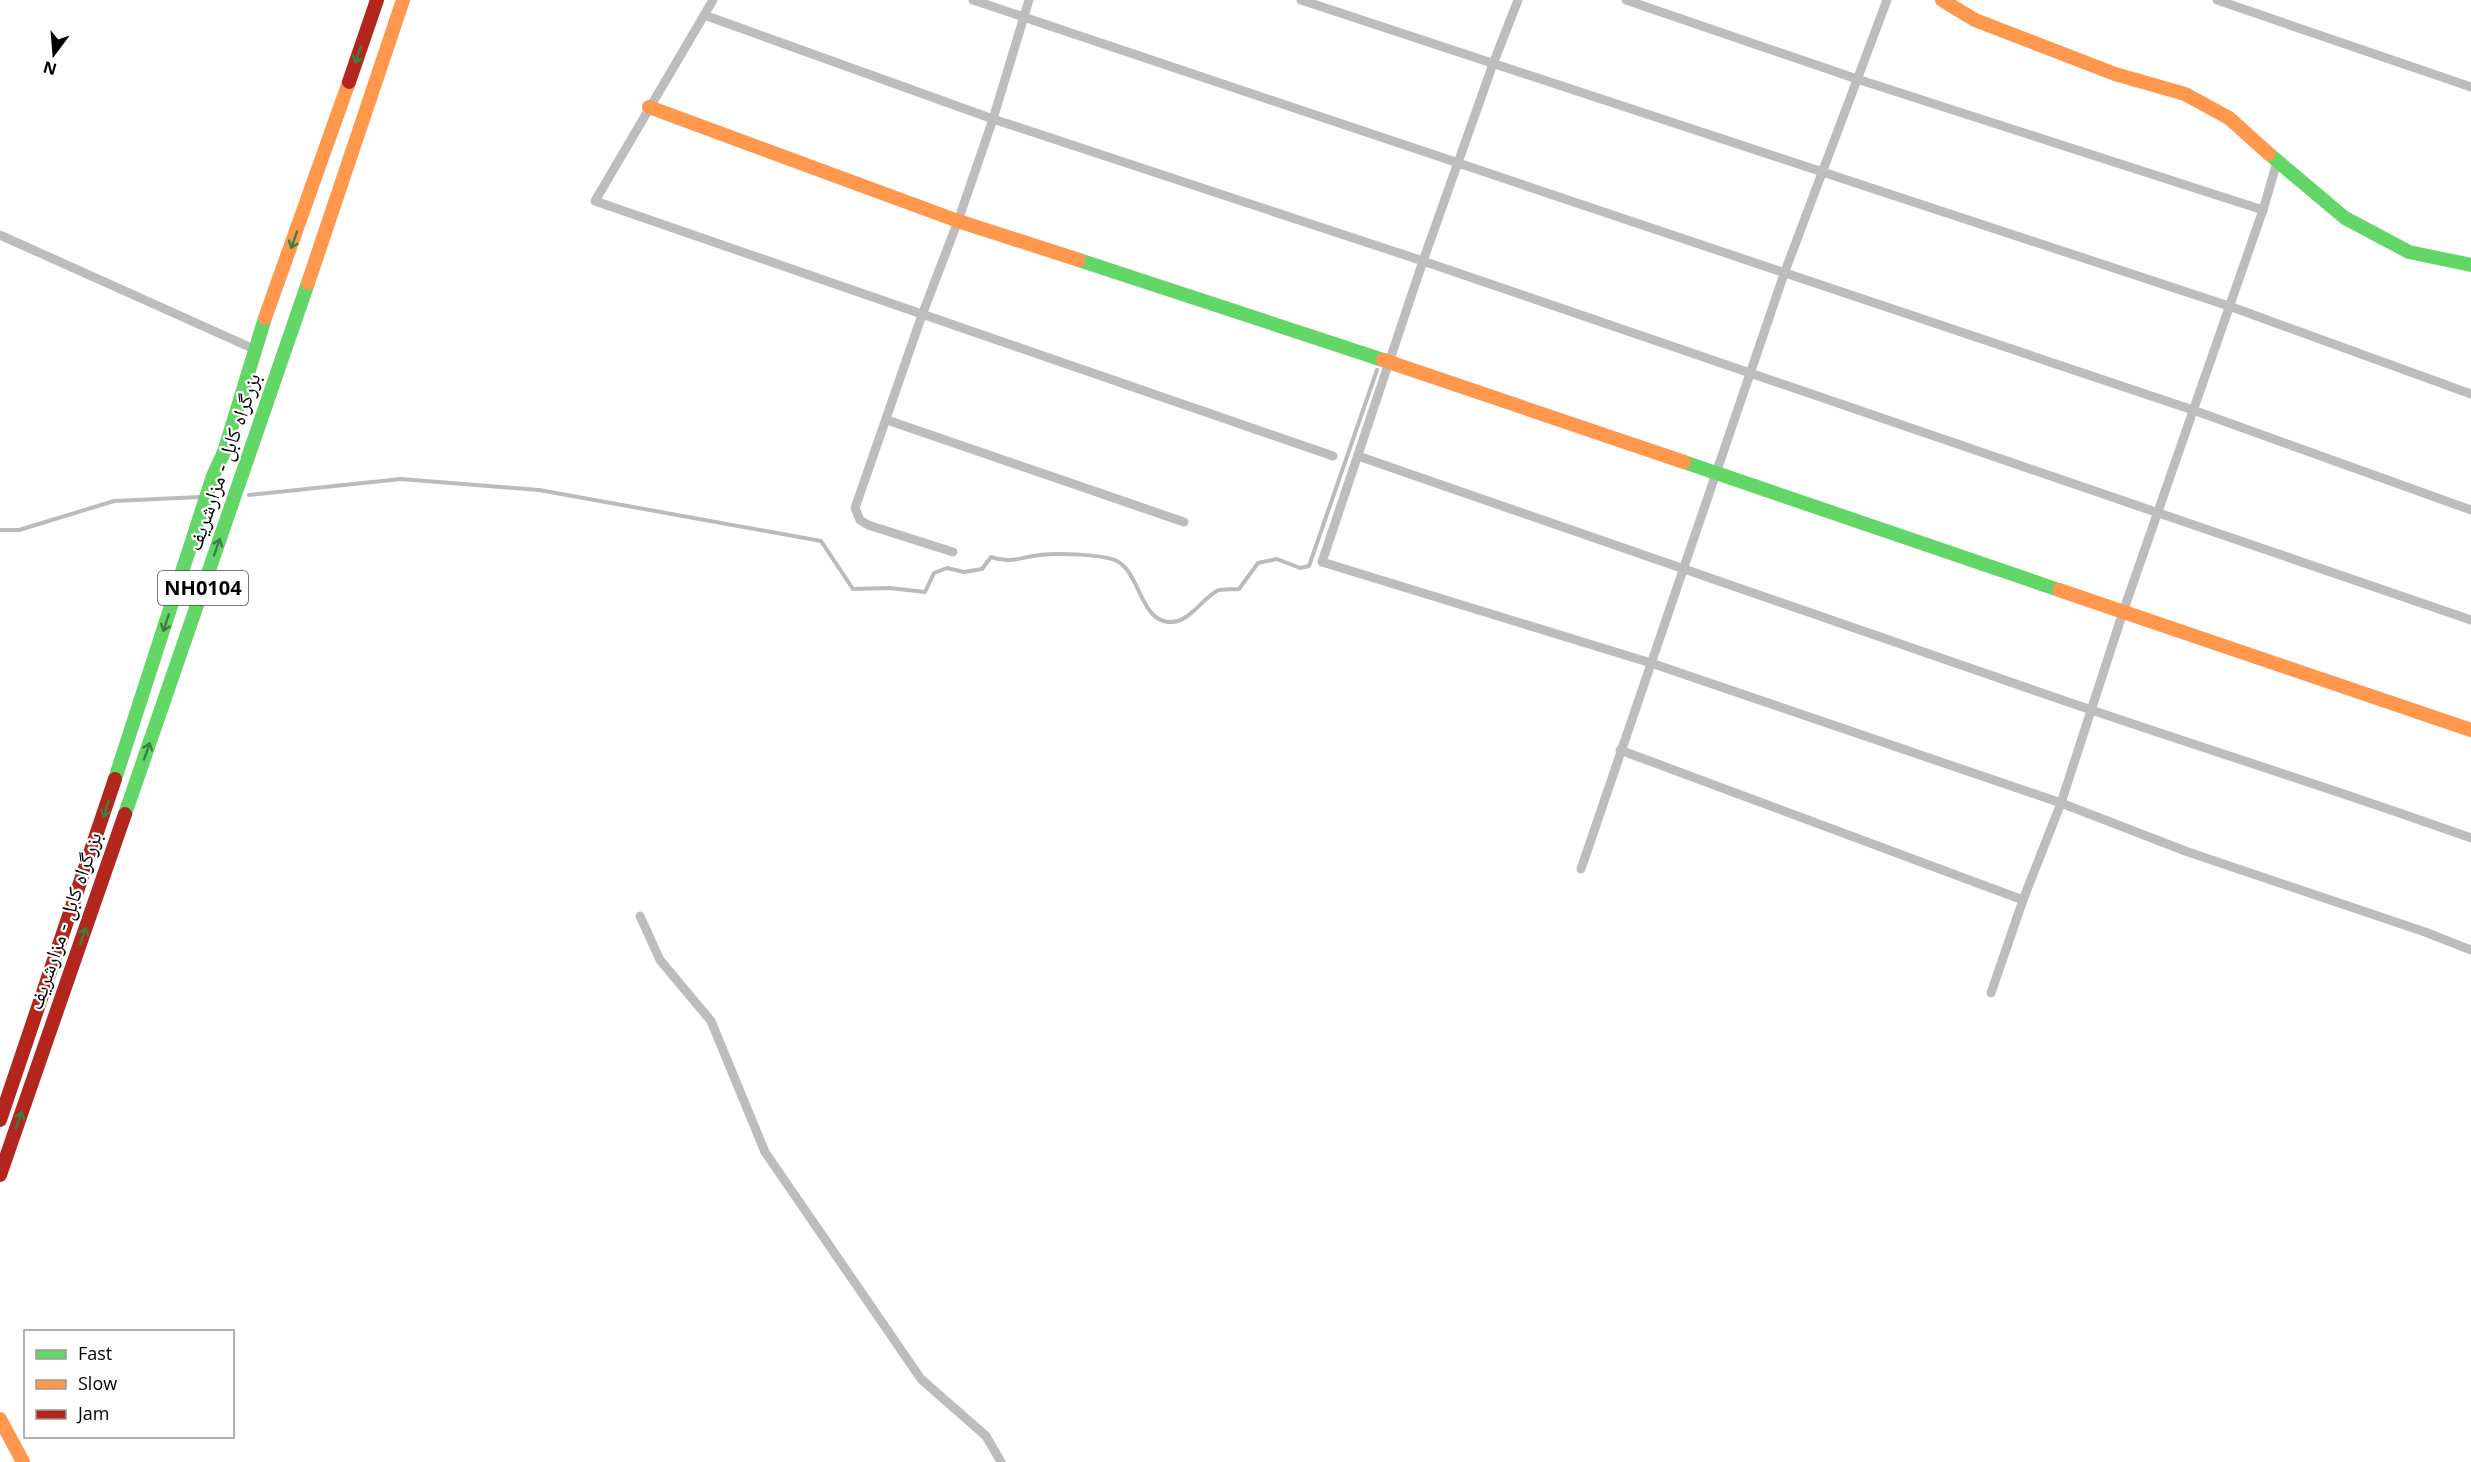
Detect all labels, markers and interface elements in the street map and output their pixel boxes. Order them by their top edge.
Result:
north arrow [24,24,84,84]
one-way arrow [352,46,363,64]
text: N [41,56,59,81]
one-way arrow [288,230,299,249]
street label: بزرگراه کابل - مزارشریف [179,369,267,554]
one-way arrow [213,538,224,557]
road number: NH0104 [158,571,248,605]
one-way arrow [159,613,170,632]
one-way arrow [142,742,153,761]
one-way arrow [99,799,110,818]
street label: بزرگراه کابل - مزارشریف [20,828,108,1013]
one-way arrow [78,927,89,946]
one-way arrow [15,1111,26,1130]
legend [24,1330,234,1438]
text: Fast [78,1341,112,1365]
text: Slow [78,1371,117,1395]
text: Jam [76,1401,110,1425]

